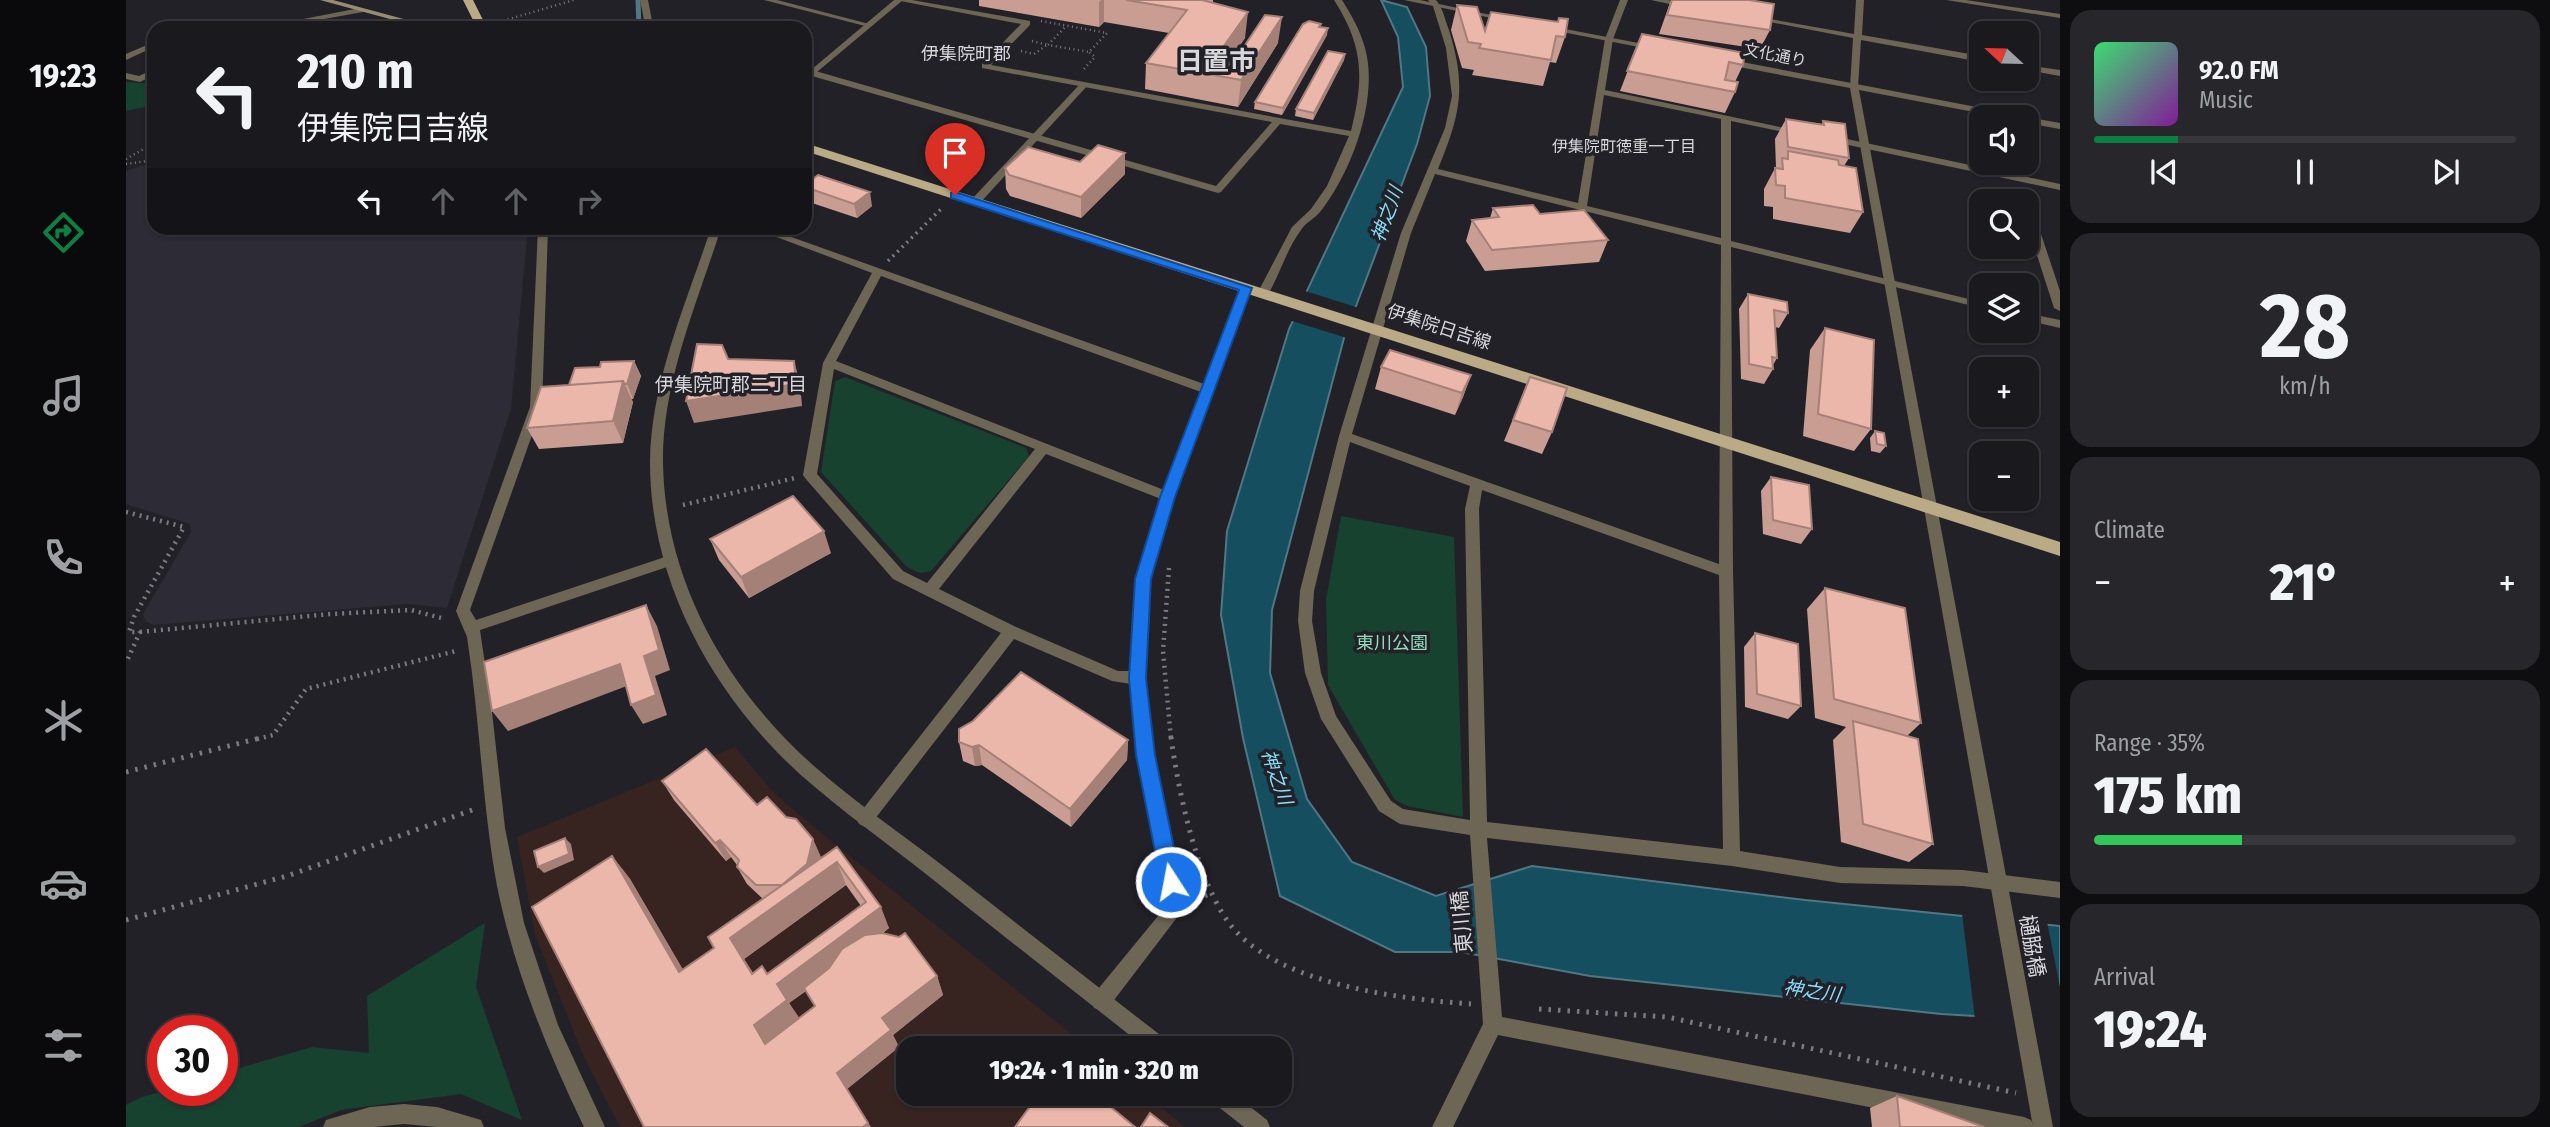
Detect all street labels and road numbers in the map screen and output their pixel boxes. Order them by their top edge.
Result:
street label: 文化通り [1742,40,1808,70]
street label: 伊集院日吉線 [1384,300,1494,354]
street label: 東川橋 [1446,889,1478,955]
street label: 樋脇橋 [2014,913,2050,979]

